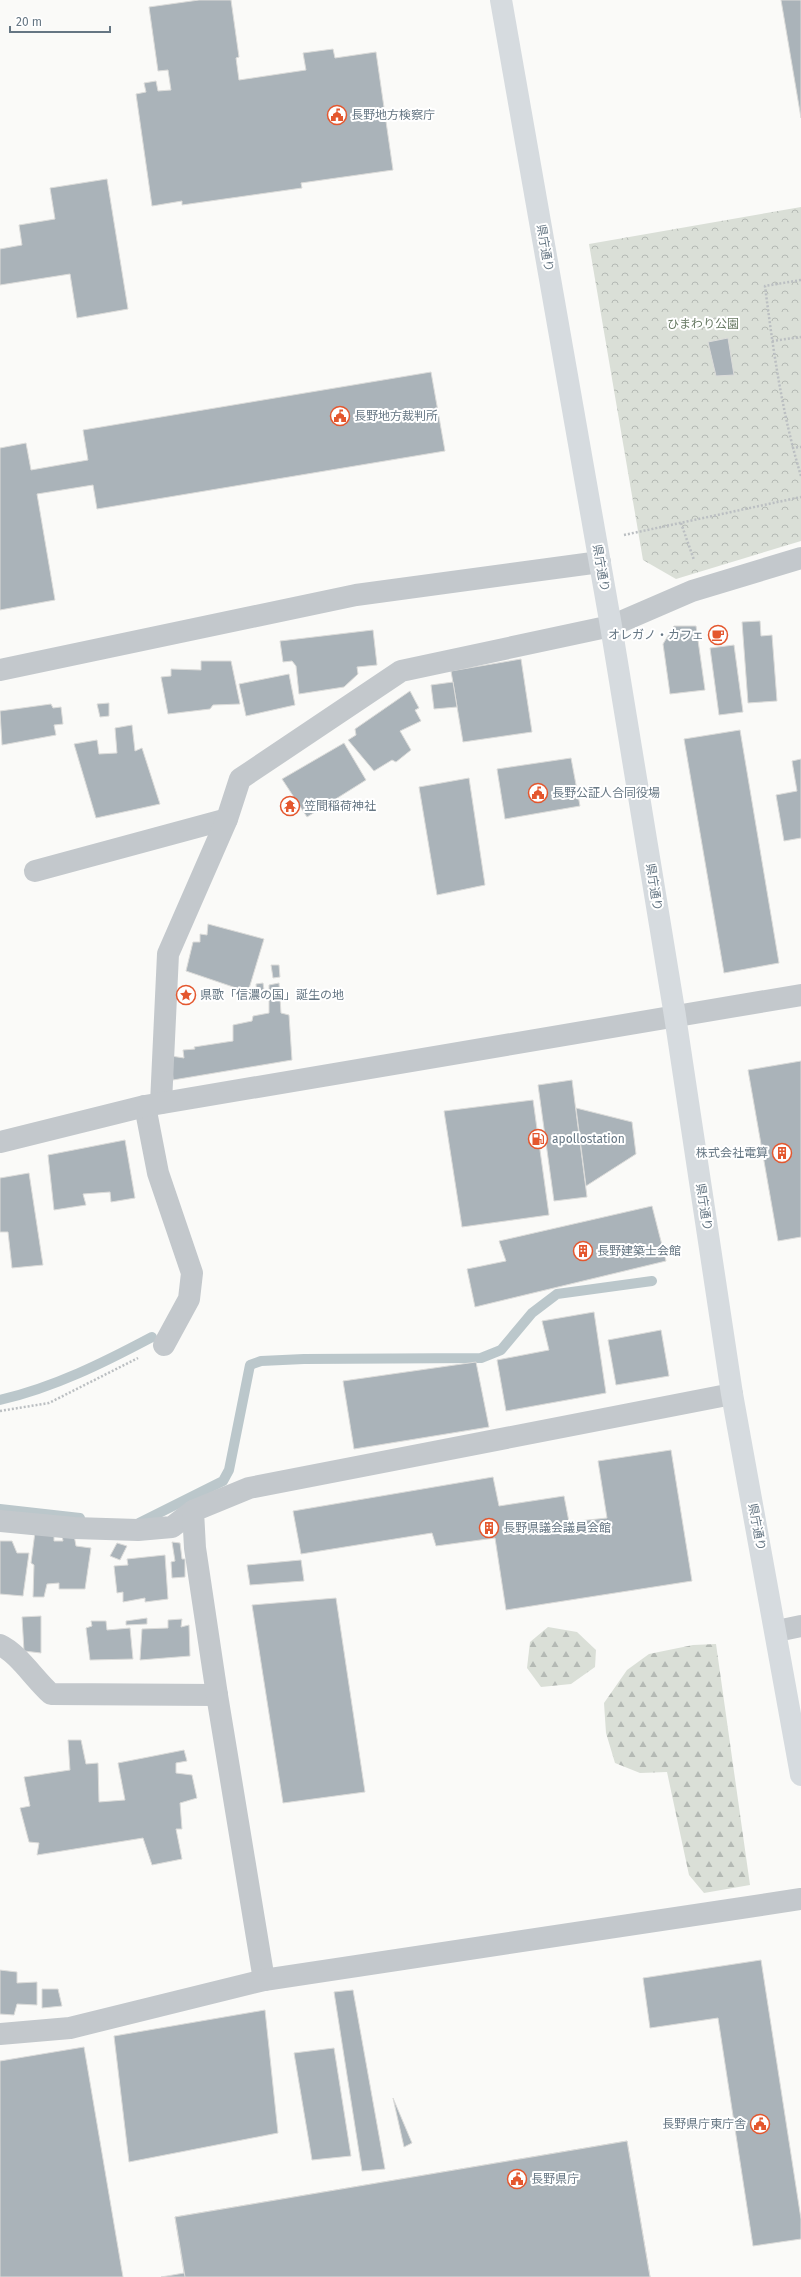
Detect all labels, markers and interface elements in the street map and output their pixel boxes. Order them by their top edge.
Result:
scale bar [10,8,110,34]
text: 20 m [16,15,42,29]
public building icon: 長野地方検察庁 [326,104,348,126]
place label: 長野地方検察庁 [351,108,435,122]
street label: 県庁通り [534,223,556,273]
park label: ひまわり公園 [667,317,739,331]
public building icon: 長野地方裁判所 [329,405,351,427]
place label: 長野地方裁判所 [354,409,438,423]
street label: 県庁通り [590,543,612,593]
cafe icon: オレガノ・カフェ [707,624,729,646]
place label: オレガノ・カフェ [608,628,704,642]
public building icon: 長野公証人合同役場 [527,782,549,804]
place label: 長野公証人合同役場 [552,786,660,800]
temple icon: 笠間稲荷神社 [279,795,301,817]
place label: 笠間稲荷神社 [304,799,376,813]
street label: 県庁通り [643,862,665,912]
place icon: 県歌「信濃の国」誕生の地 [175,984,197,1006]
place label: 県歌「信濃の国」誕生の地 [200,988,344,1002]
fuel station icon: apollostation [527,1128,549,1150]
place label: apollostation [552,1132,625,1146]
building icon: 株式会社電算 [771,1142,793,1164]
place label: 株式会社電算 [696,1146,768,1160]
street label: 県庁通り [693,1182,715,1232]
building icon: 長野建築士会館 [572,1240,594,1262]
place label: 長野建築士会館 [597,1244,681,1258]
street label: 県庁通り [746,1502,768,1552]
building icon: 長野県議会議員会館 [478,1517,500,1539]
place label: 長野県議会議員会館 [503,1521,611,1535]
public building icon: 長野県庁東庁舎 [749,2113,771,2135]
place label: 長野県庁東庁舎 [662,2117,746,2131]
public building icon: 長野県庁 [506,2168,528,2190]
place label: 長野県庁 [531,2172,579,2186]

